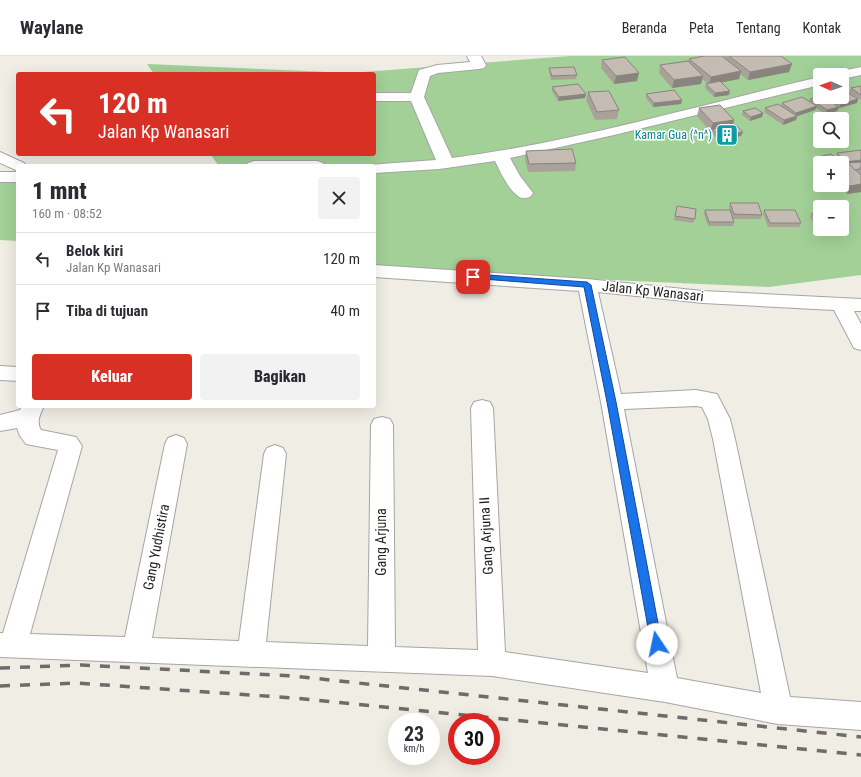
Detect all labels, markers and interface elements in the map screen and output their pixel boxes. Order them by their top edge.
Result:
text: Waylane [20,16,83,39]
text: Beranda [622,20,667,36]
text: Peta [689,20,714,36]
text: Tentang [736,20,781,36]
text: Kontak [803,20,841,36]
north arrow [813,68,849,104]
map controls [813,68,849,236]
text: 120 m [98,87,168,120]
icon: left [32,88,84,140]
button: search [813,112,849,148]
text: Jalan Kp Wanasari [98,121,229,142]
building icon: Kamar Gua (^n^) [714,122,740,148]
place label: Kamar Gua (^n^) [635,128,712,142]
button: + [813,156,849,192]
text: 1 mnt [32,177,87,205]
button: close [318,177,360,219]
button: − [813,200,849,236]
text: 160 m · 08:52 [32,206,102,221]
text: Belok kiri [66,242,123,260]
icon: left [32,248,54,270]
text: 120 m [323,250,360,268]
text: Jalan Kp Wanasari [66,260,161,275]
pin [456,260,490,294]
icon: arrive [462,266,484,288]
street label: Jalan Kp Wanasari [601,278,705,304]
icon: arrive [32,300,54,322]
text: Tiba di tujuan [66,302,148,320]
text: 40 m [330,302,360,320]
button: Keluar [32,354,192,400]
button: Bagikan [200,354,360,400]
street label: Gang Arjuna II [476,497,496,575]
street label: Gang Yudhistira [140,503,172,591]
street label: Gang Arjuna [373,508,389,576]
position arrow [636,623,678,665]
speed limit sign: 30 [448,713,500,765]
text: 23 [404,722,424,746]
text: km/h [404,743,424,754]

